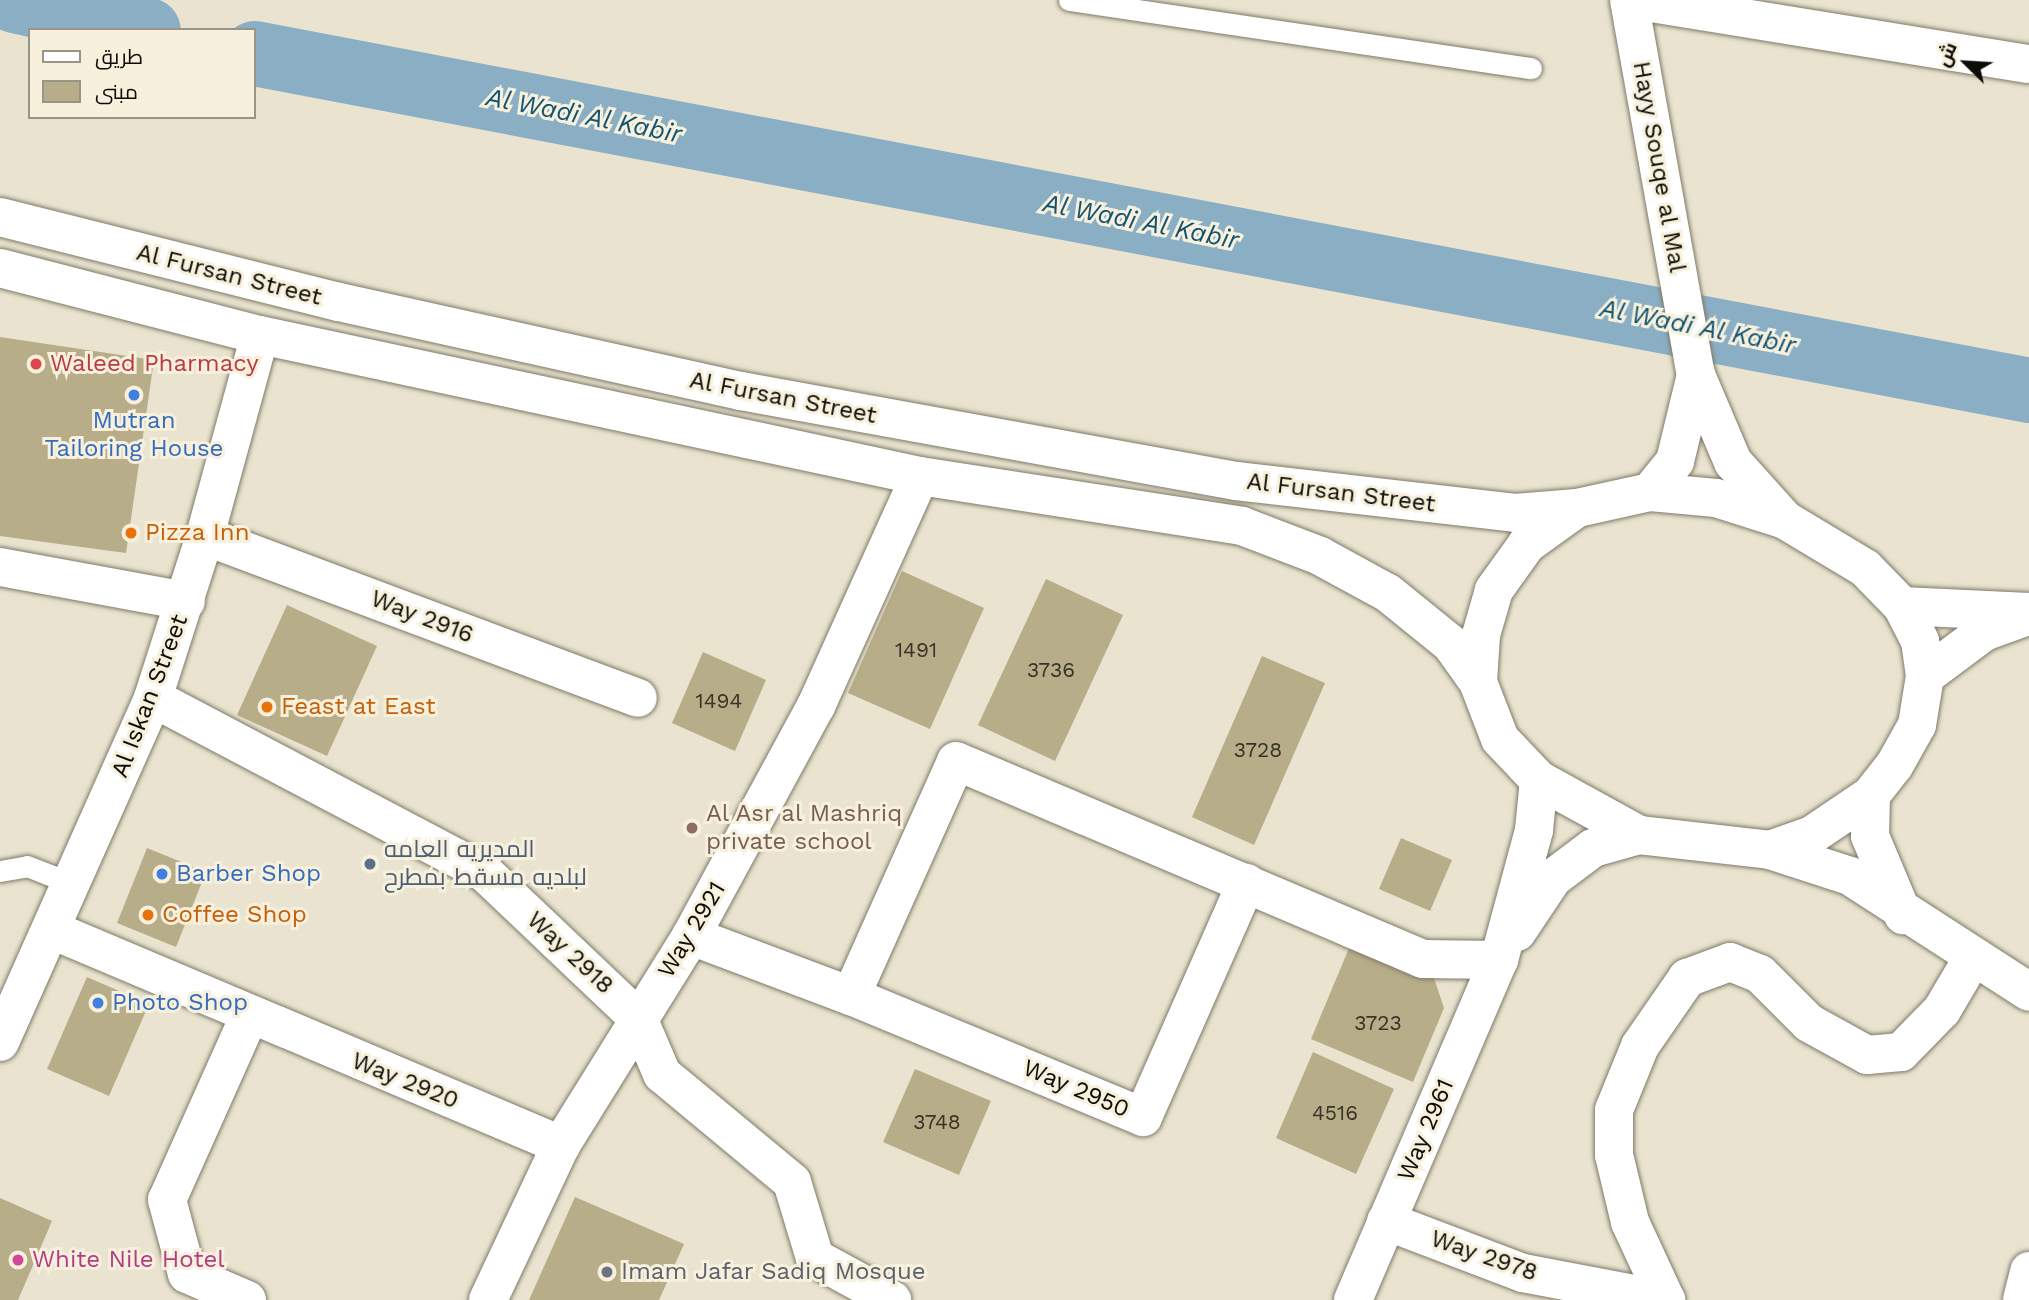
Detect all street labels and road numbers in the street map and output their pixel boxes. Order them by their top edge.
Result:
street label: Hayy Souqe al Mal [1626,58,1692,276]
street label: Al Fursan Street [133,238,325,312]
street label: Al Fursan Street [687,366,879,430]
street label: Al Fursan Street [1245,467,1437,519]
street label: Way 2916 [366,584,478,650]
street label: Al Iskan Street [106,610,194,782]
street label: Way 2921 [652,876,732,984]
street label: Way 2918 [521,905,619,1001]
street label: Way 2920 [347,1046,463,1116]
street label: Way 2950 [1018,1054,1134,1124]
street label: Way 2961 [1392,1075,1460,1185]
street label: Way 2978 [1427,1224,1541,1288]

